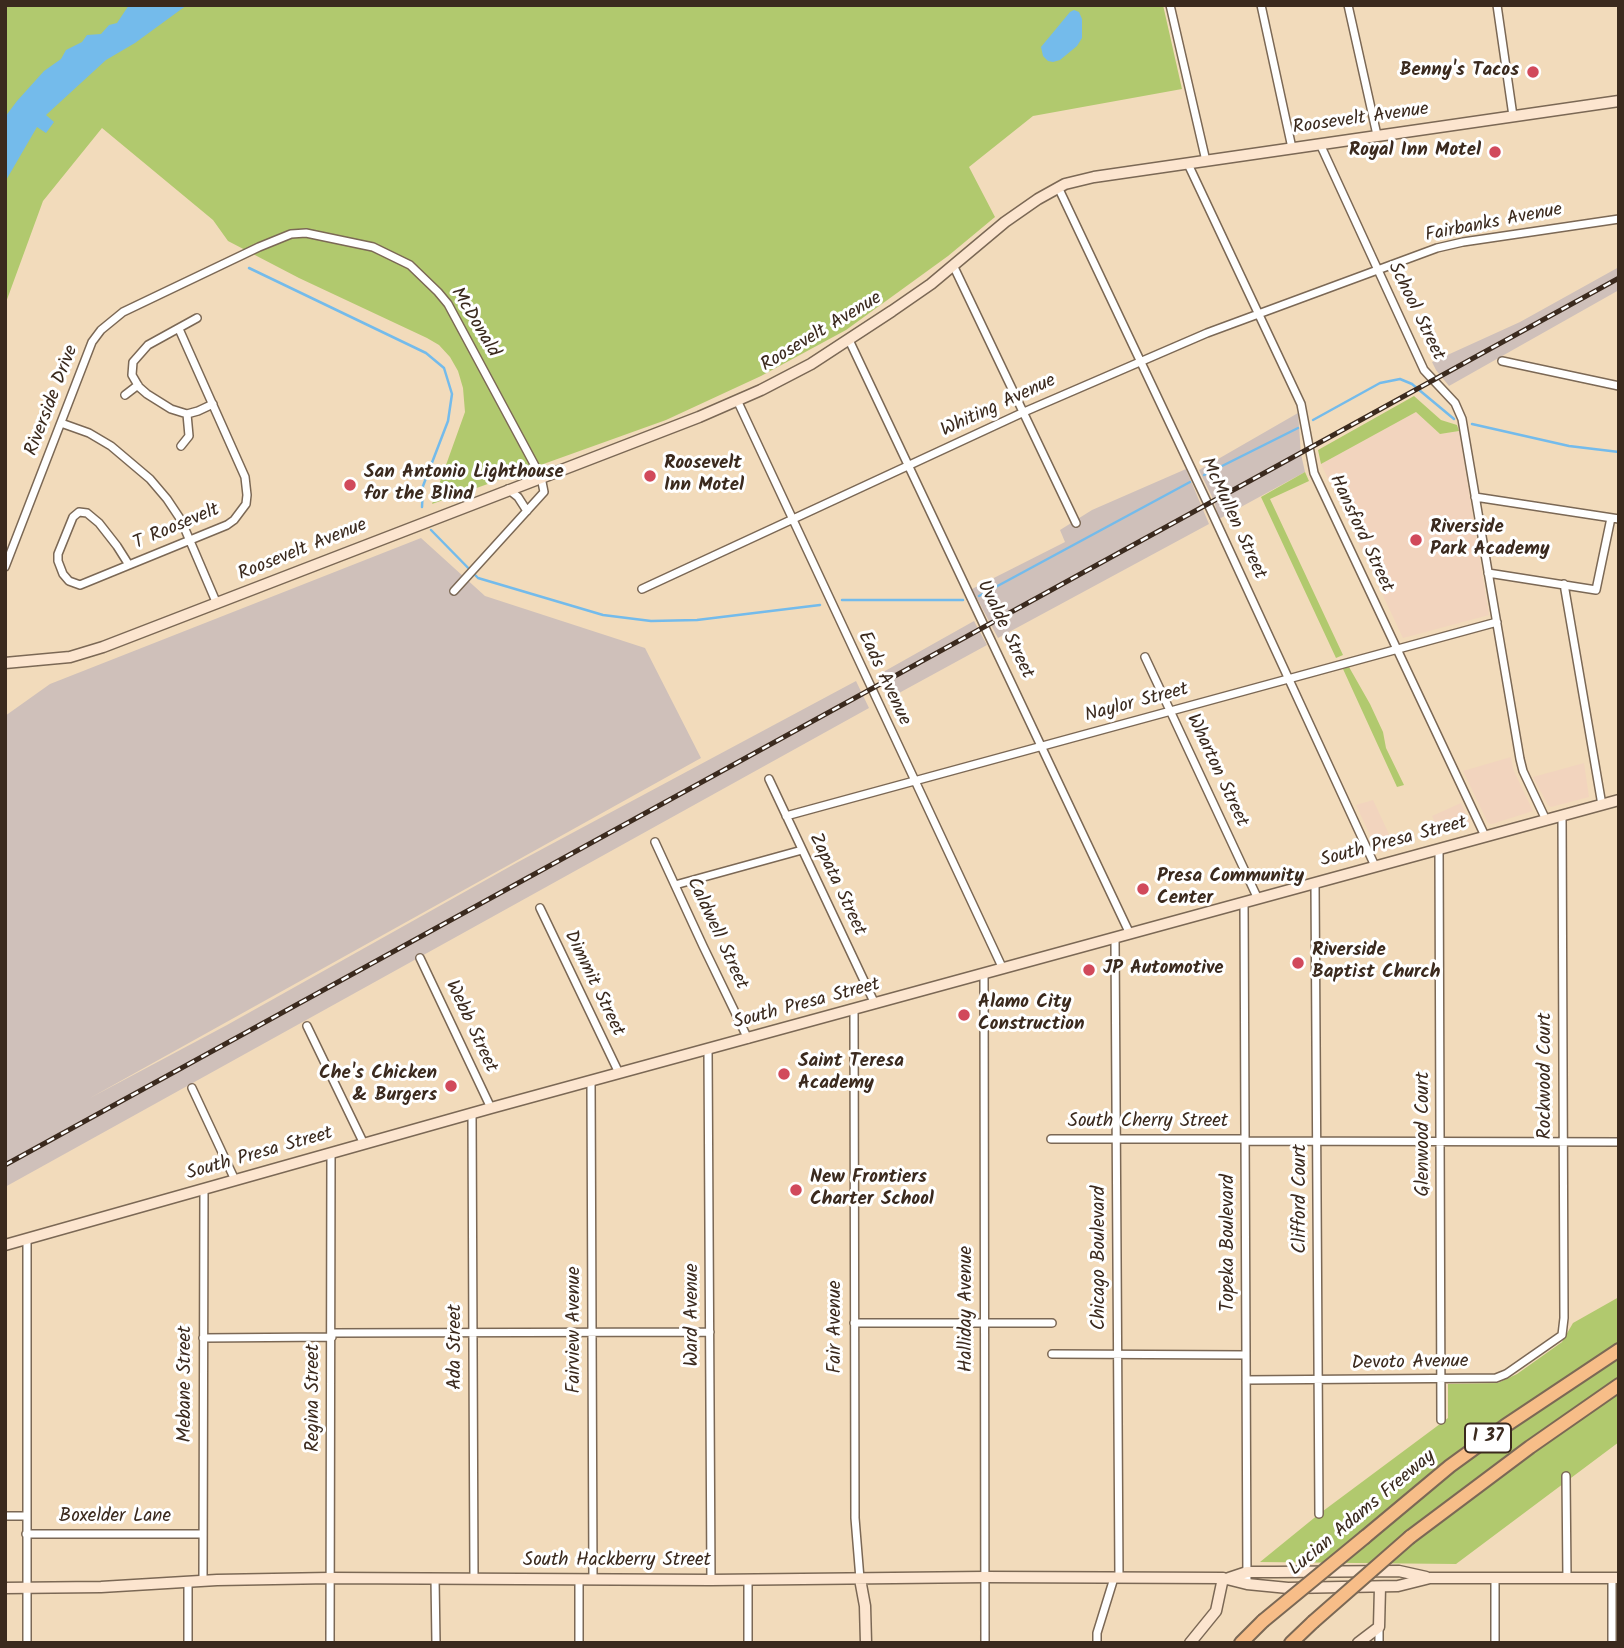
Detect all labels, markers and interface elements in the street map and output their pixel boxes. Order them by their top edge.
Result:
place label: Benny's Tacos [1400,61,1519,83]
marker: Benny's Tacos [1525,64,1541,80]
street label: Roosevelt Avenue [1292,99,1430,141]
place label: Royal Inn Motel [1349,141,1481,163]
marker: Royal Inn Motel [1487,144,1503,160]
street label: Fairbanks Avenue [1423,200,1565,248]
street label: School Street [1381,259,1449,365]
street label: McDonald [444,284,504,362]
street label: Roosevelt Avenue [757,288,887,378]
street label: Riverside Drive [22,343,84,459]
street label: Whiting Avenue [938,370,1060,444]
place label: Roosevelt Inn Motel [664,454,744,498]
street label: McMullen Street [1194,455,1270,583]
place label: San Antonio Lighthouse for the Blind [364,463,564,507]
marker: Roosevelt Inn Motel [642,468,658,484]
street label: Hansford Street [1323,472,1397,596]
marker: San Antonio Lighthouse for the Blind [342,477,358,493]
street label: T Roosevelt [131,500,223,556]
street label: Roosevelt Avenue [235,515,371,587]
place label: Riverside Park Academy [1430,518,1550,562]
marker: Riverside Park Academy [1408,532,1424,548]
street label: Uvalde Street [970,577,1038,683]
street label: Eads Avenue [851,628,915,730]
street label: Naylor Street [1083,679,1191,729]
street label: Wharton Street [1180,711,1252,831]
street label: South Presa Street [1318,812,1470,874]
street label: Zapata Street [802,830,870,940]
place label: Presa Community Center [1157,867,1304,911]
street label: Caldwell Street [680,874,752,994]
marker: Presa Community Center [1135,881,1151,897]
street label: Dimmit Street [558,927,628,1041]
place label: Riverside Baptist Church [1312,941,1441,985]
marker: Riverside Baptist Church [1290,955,1306,971]
place label: JP Automotive [1103,959,1223,981]
marker: JP Automotive [1081,962,1097,978]
street label: South Presa Street [731,974,883,1036]
street label: Webb Street [439,977,501,1077]
place label: Alamo City Construction [978,993,1084,1037]
marker: Alamo City Construction [956,1007,972,1023]
street label: Rockwood Court [1536,1013,1558,1139]
place label: Saint Teresa Academy [798,1052,904,1096]
place label: Che's Chicken & Burgers [319,1064,437,1108]
marker: Saint Teresa Academy [776,1066,792,1082]
street label: Glenwood Court [1414,1072,1436,1196]
marker: Che's Chicken & Burgers [443,1078,459,1094]
street label: South Cherry Street [1068,1112,1228,1134]
street label: South Presa Street [184,1123,336,1187]
street label: Clifford Court [1291,1144,1313,1254]
place label: New Frontiers Charter School [810,1168,934,1212]
street label: Topeka Boulevard [1219,1174,1241,1312]
marker: New Frontiers Charter School [788,1182,804,1198]
street label: Chicago Boulevard [1090,1186,1112,1330]
street label: Halliday Avenue [957,1246,979,1372]
street label: Ward Avenue [683,1263,705,1367]
street label: Fairview Avenue [565,1266,587,1394]
street label: Fair Avenue [826,1280,848,1374]
street label: Ada Street [446,1304,468,1390]
street label: Mebane Street [176,1326,198,1442]
street label: Regina Street [304,1344,326,1452]
street label: Devoto Avenue [1351,1352,1469,1376]
road number: I 37 [1465,1423,1511,1452]
street label: Lucian Adams Freeway [1285,1446,1441,1582]
street label: Boxelder Lane [59,1507,171,1529]
street label: South Hackberry Street [523,1551,711,1573]

